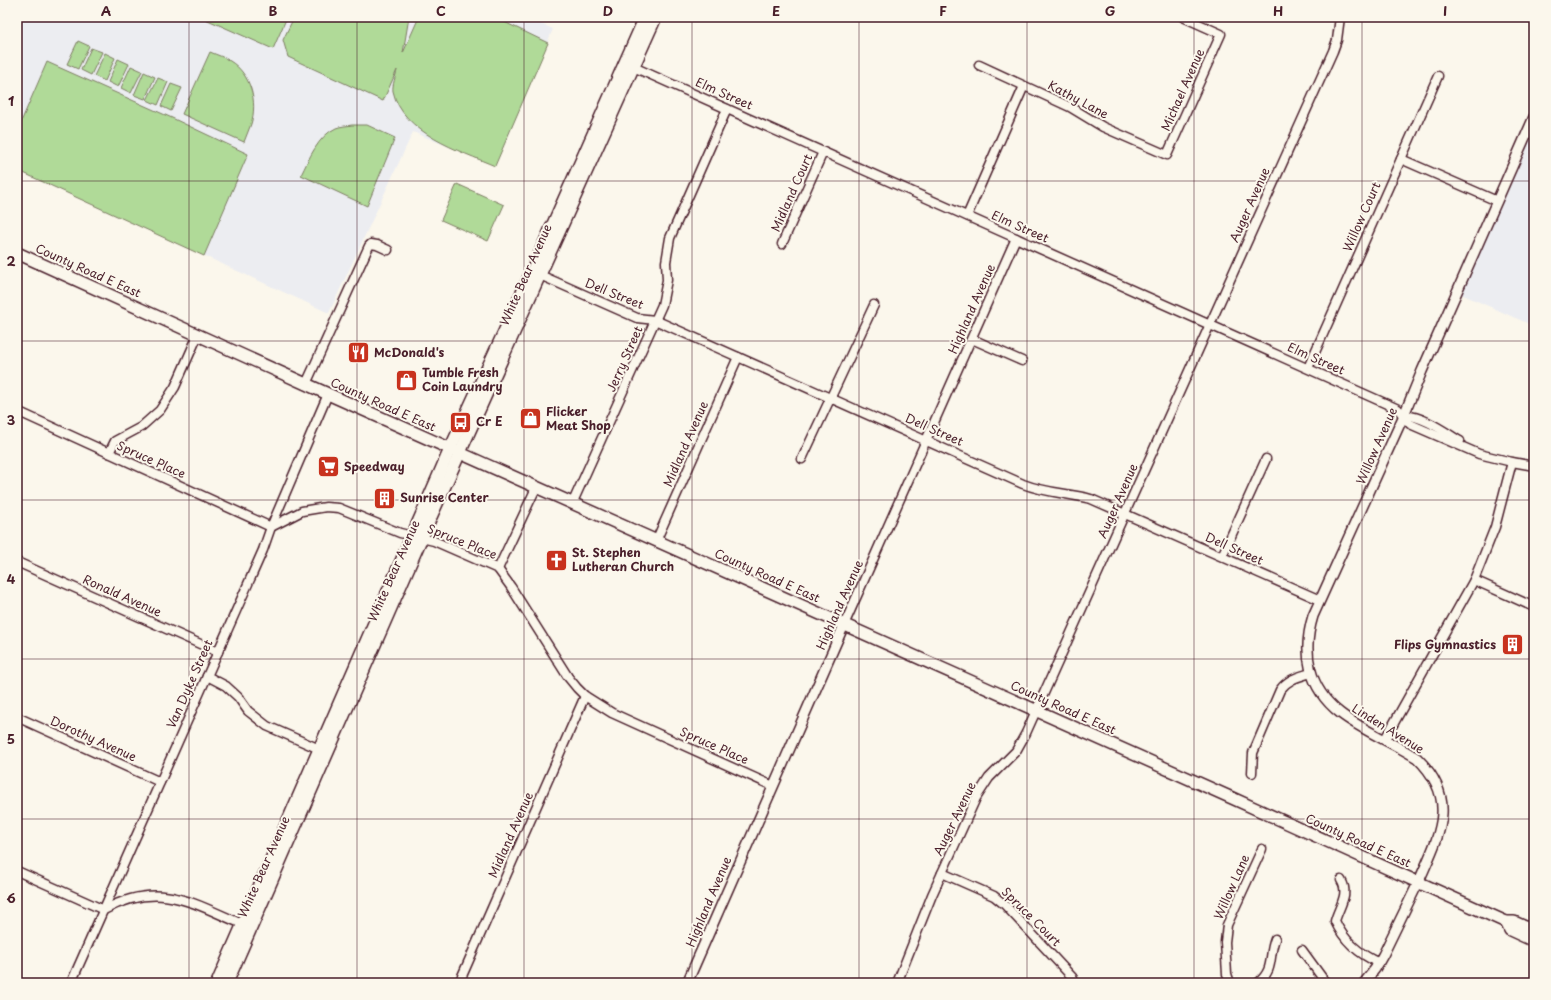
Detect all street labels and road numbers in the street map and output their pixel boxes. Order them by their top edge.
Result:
street label: Michael Avenue [1156,45,1208,134]
street label: Elm Street [693,73,756,114]
street label: Kathy Lane [1045,76,1112,123]
street label: Midland Court [766,151,816,234]
street label: Auger Avenue [1225,164,1274,245]
street label: Willow Court [1338,179,1385,254]
street label: Elm Street [989,206,1052,247]
street label: White Bear Avenue [495,221,556,328]
street label: County Road E East [33,239,144,302]
street label: Highland Avenue [943,260,999,356]
street label: Dell Street [582,273,647,313]
street label: Jerry Street [602,323,647,394]
street label: Elm Street [1285,338,1348,379]
street label: County Road E East [328,373,439,436]
street label: Midland Avenue [658,397,712,489]
street label: Willow Avenue [1351,404,1401,487]
street label: Dell Street [902,408,966,450]
street label: Spruce Place [114,436,189,482]
street label: Auger Avenue [1093,460,1142,541]
street label: White Bear Avenue [363,517,424,624]
street label: Spruce Place [425,519,500,563]
street label: Dell Street [1202,527,1266,569]
street label: County Road E East [712,544,823,607]
street label: Highland Avenue [811,556,867,652]
street label: Ronald Avenue [80,570,165,621]
street label: Van Dyke Street [161,636,217,731]
street label: County Road E East [1008,676,1119,739]
street label: Linden Avenue [1349,699,1428,758]
street label: Dorothy Avenue [47,711,140,765]
street label: Spruce Place [677,722,752,768]
street label: Auger Avenue [928,778,980,859]
street label: Midland Avenue [483,788,537,880]
street label: County Road E East [1303,809,1414,872]
street label: White Bear Avenue [233,813,294,920]
street label: Willow Lane [1209,851,1254,922]
street label: Highland Avenue [681,853,735,950]
street label: Spruce Court [998,883,1065,950]

